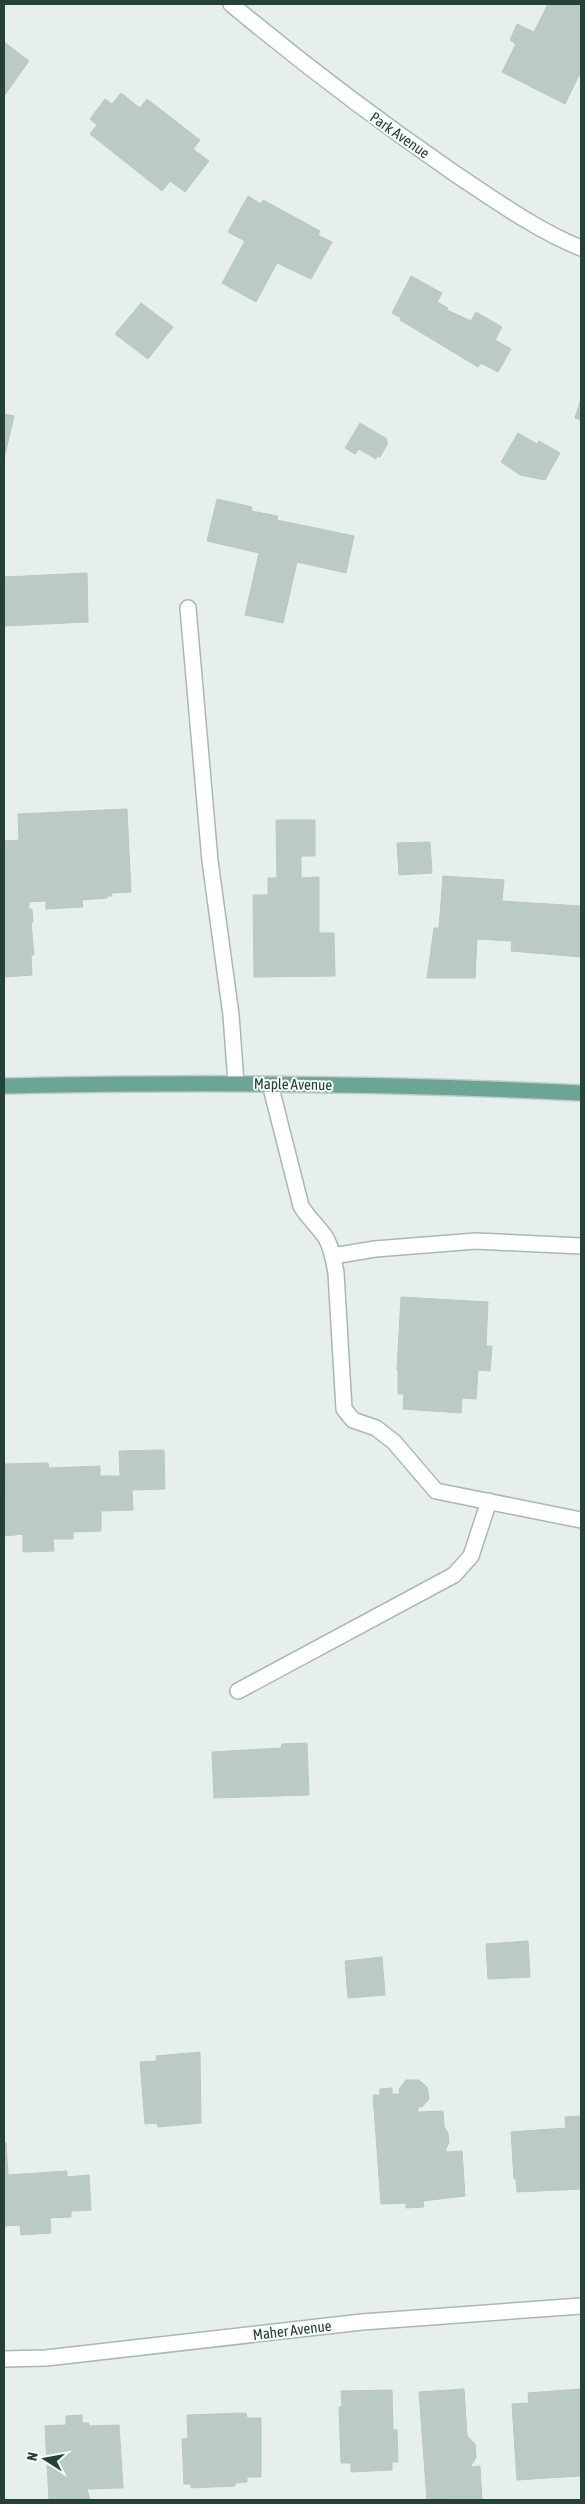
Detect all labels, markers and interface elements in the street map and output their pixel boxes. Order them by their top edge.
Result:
street label: Park Avenue [367,108,433,162]
street label: Maple Avenue [254,1075,332,1093]
street label: Maher Avenue [252,2317,332,2343]
north arrow [20,2434,70,2484]
text: N [24,2451,41,2462]

